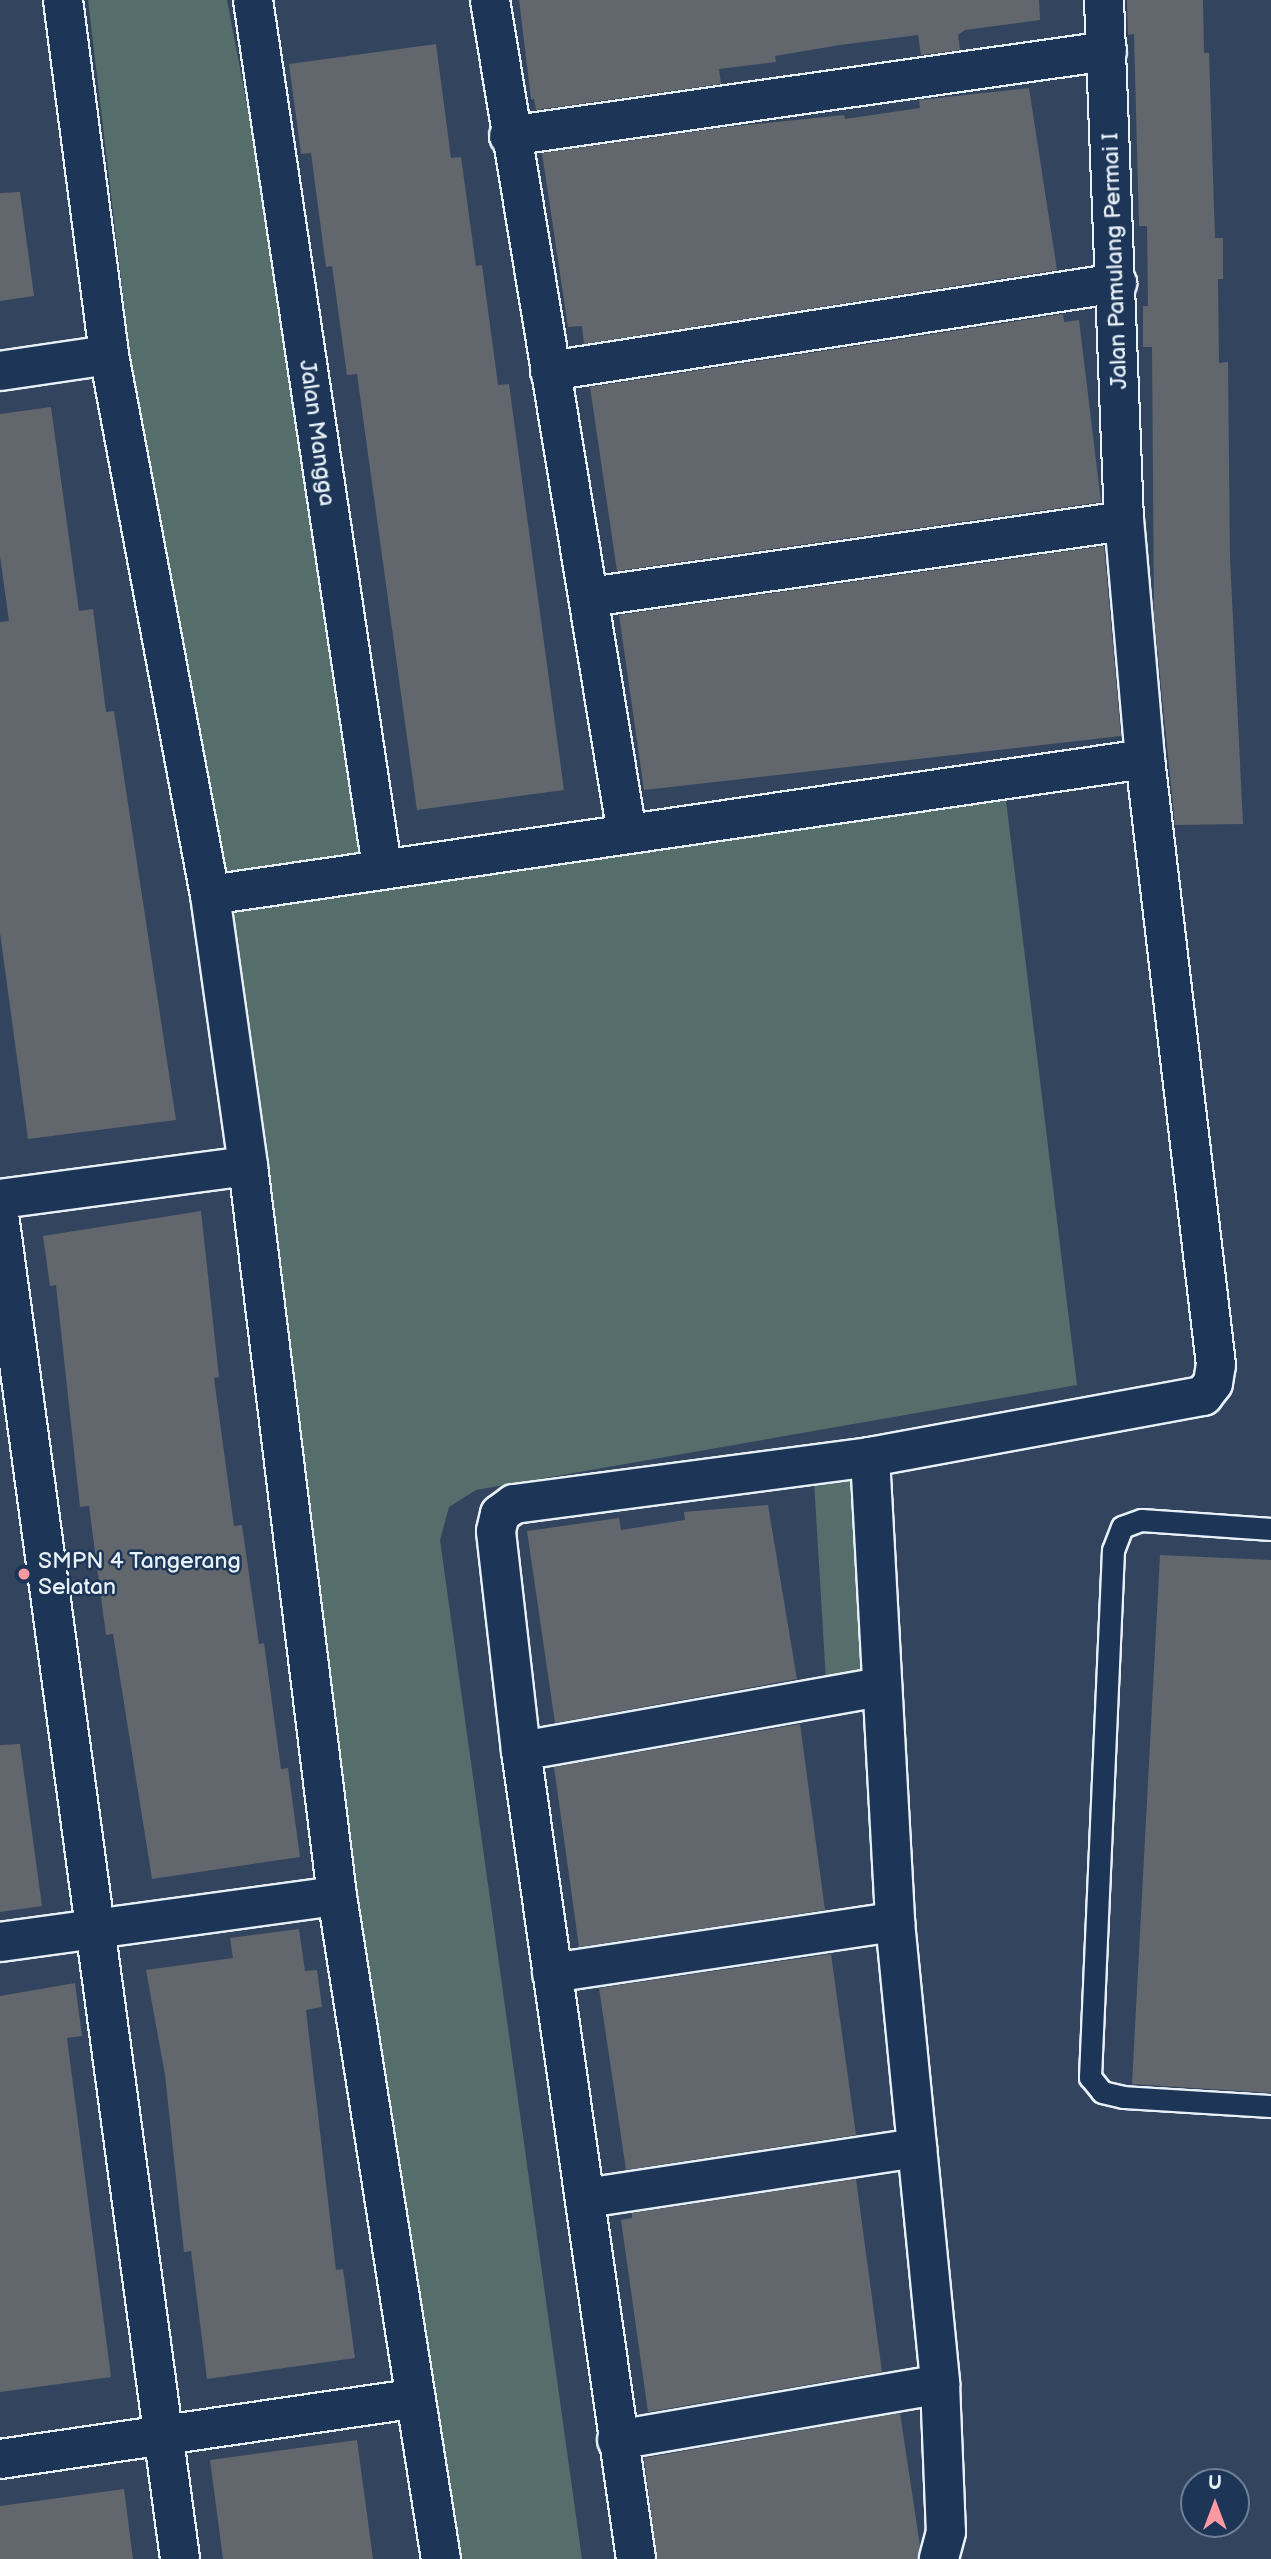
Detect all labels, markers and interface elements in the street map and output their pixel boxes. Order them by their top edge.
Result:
street label: Jalan Pamulang Permai I [1097,132,1133,390]
street label: Jalan Mangga [293,358,341,508]
place label: SMPN 4 Tangerang Selatan [38,1547,241,1601]
marker: SMPN 4 Tangerang Selatan [16,1566,32,1582]
north arrow [1180,2468,1250,2538]
text: U [1208,2472,1222,2495]

